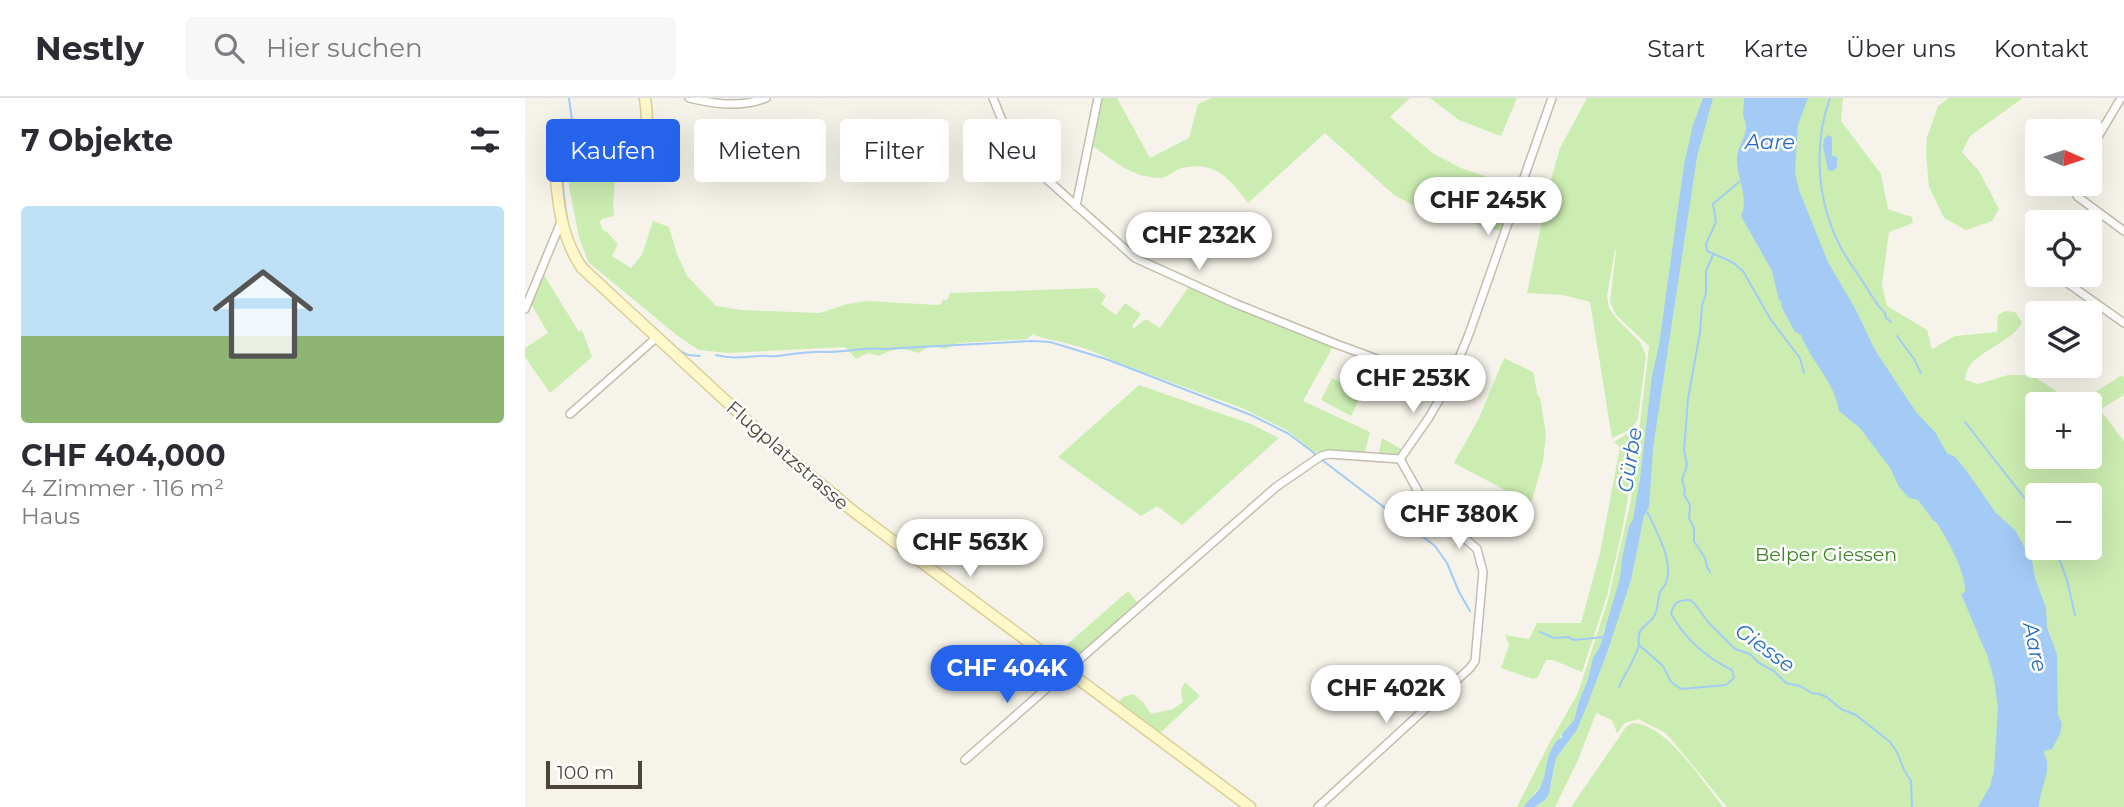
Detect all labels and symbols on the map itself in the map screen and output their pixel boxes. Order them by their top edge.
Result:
north arrow [2025,119,2102,196]
water label: Aare [1743,129,1795,154]
pin: CHF 245K [1416,178,1560,237]
pin: CHF 232K [1127,212,1271,272]
pin: CHF 253K [1341,356,1485,415]
street label: Flugplatzstrasse [722,396,854,515]
water label: Gürbe [1612,426,1647,494]
pin: CHF 380K [1387,491,1531,551]
pin: CHF 563K [898,519,1042,579]
park label: Belper Giessen [1755,543,1897,566]
water label: Giesse [1731,618,1800,678]
water label: Aare [2018,618,2053,674]
pin: CHF 404K [935,646,1079,705]
pin: CHF 402K [1314,666,1458,725]
scale bar [546,758,642,790]

